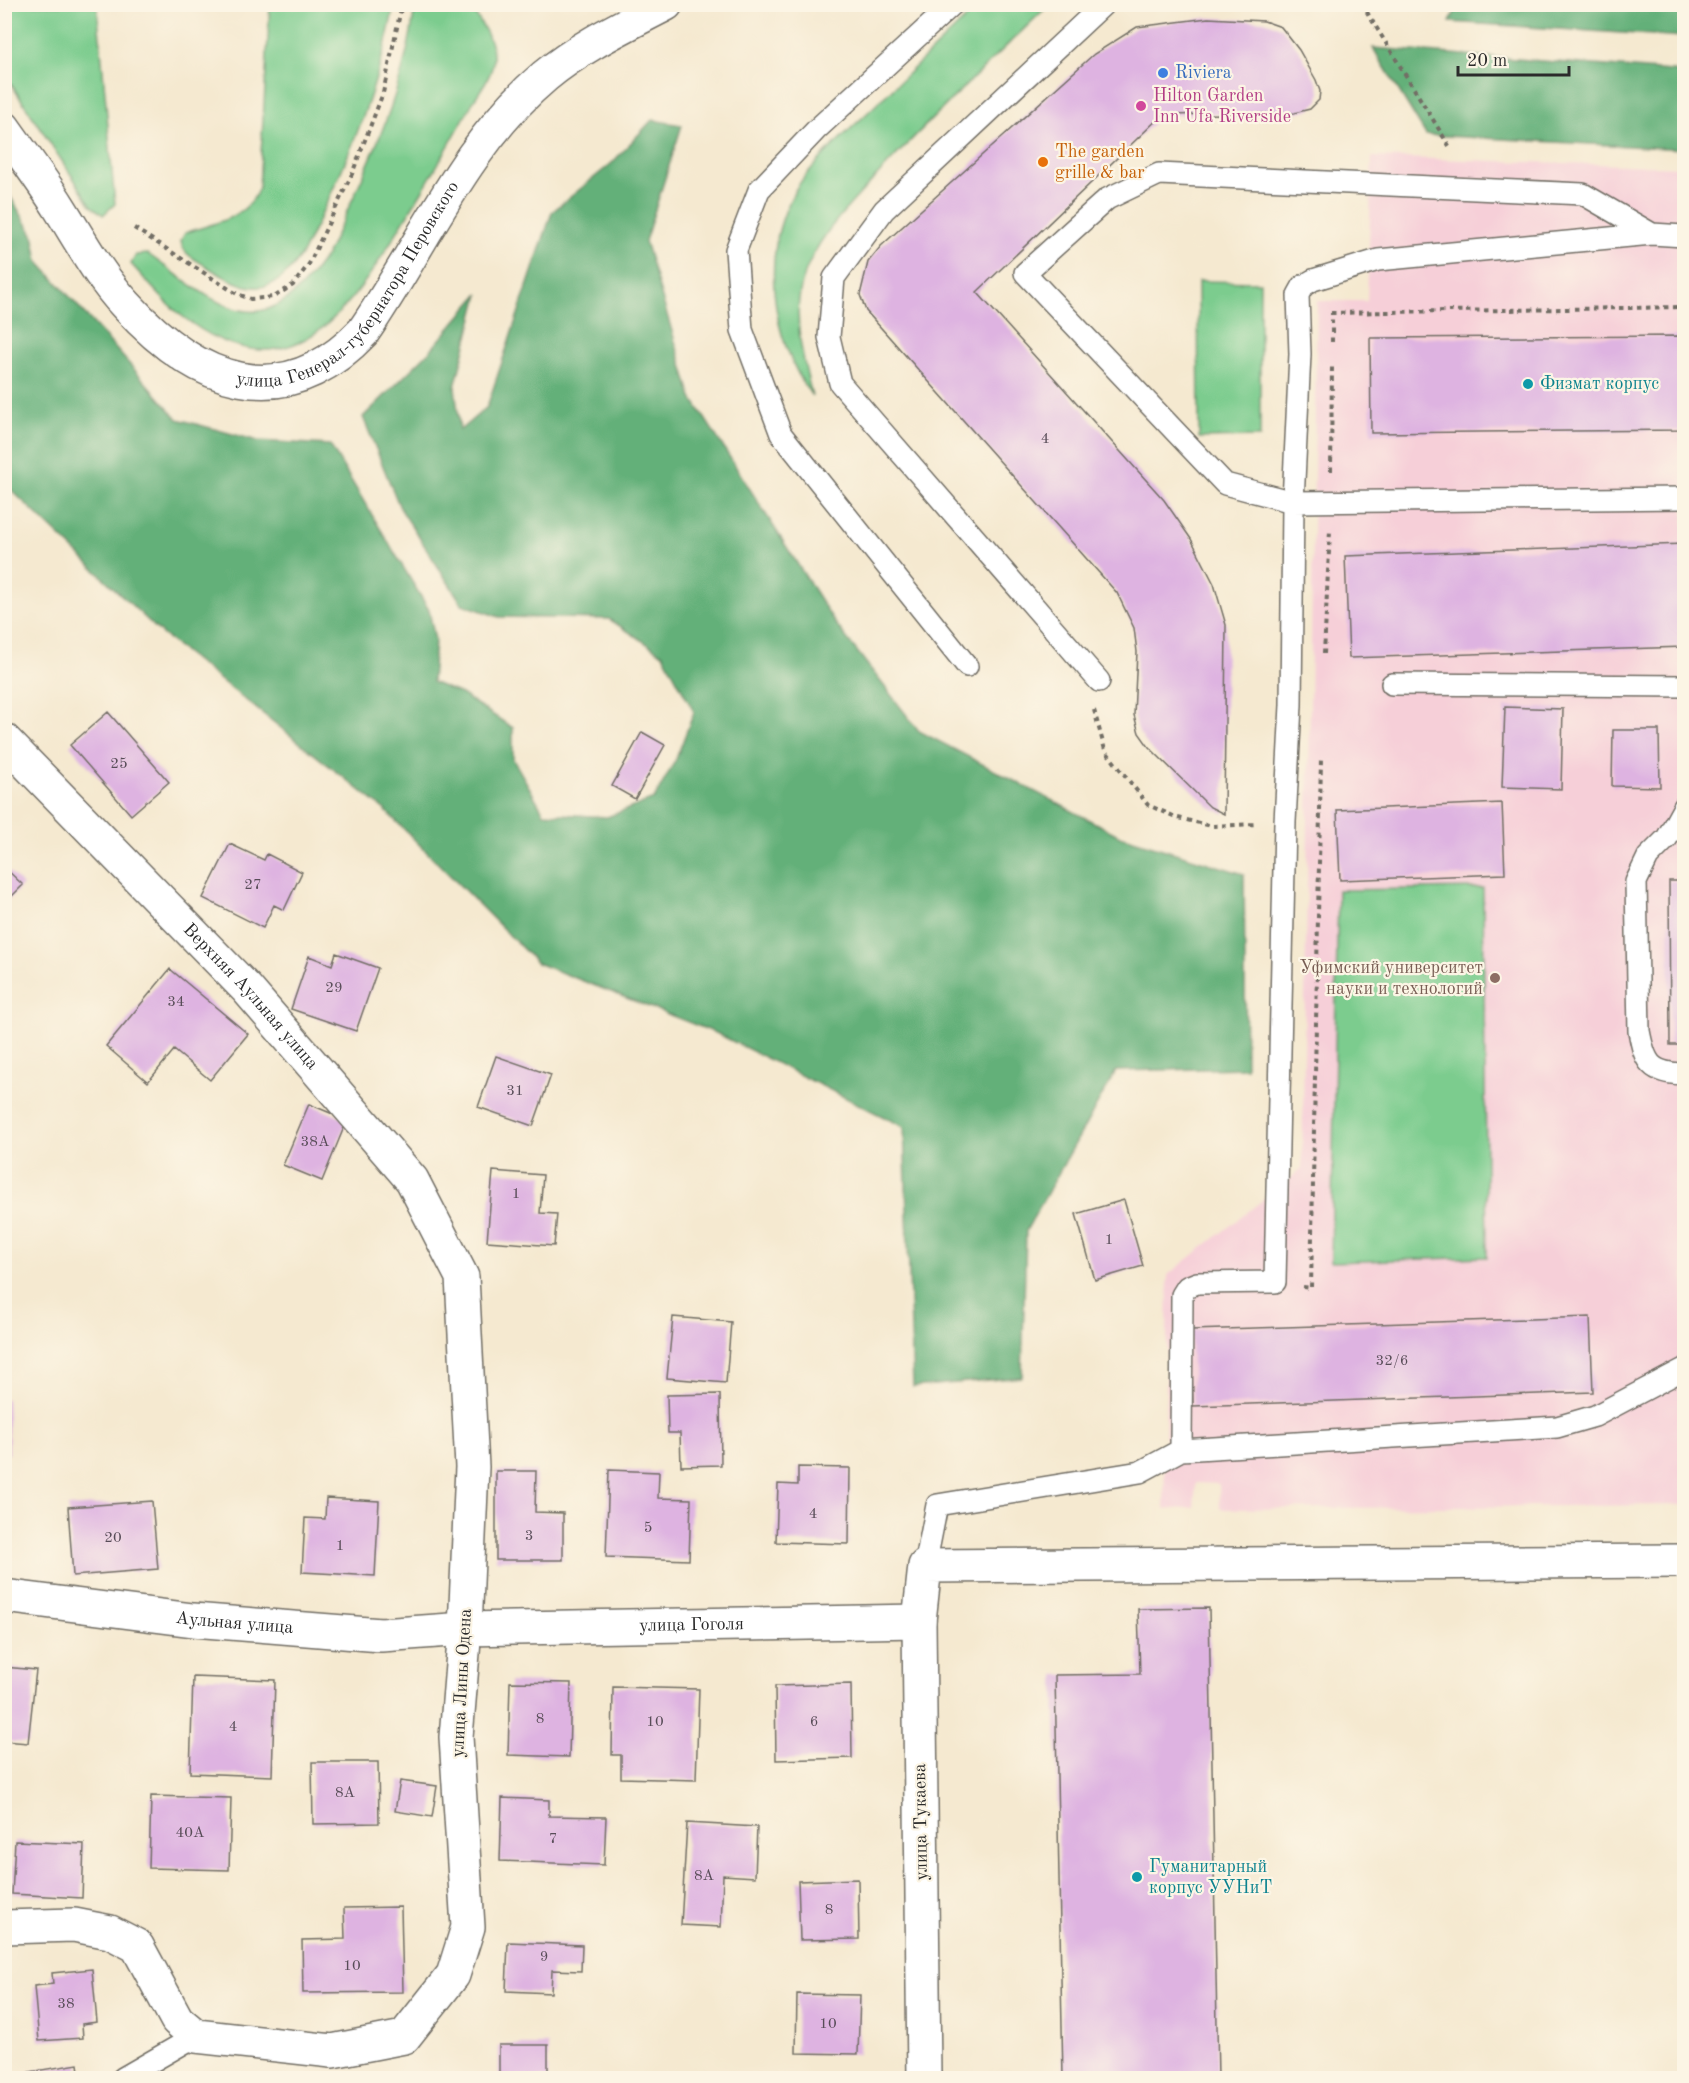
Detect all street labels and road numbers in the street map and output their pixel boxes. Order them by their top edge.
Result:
street label: улица Генерал-губернатора Перовского [235,178,463,391]
street label: Верхняя Аульная улица [180,920,322,1073]
street label: улица Лины Одена [449,1608,475,1758]
street label: Аульная улица [174,1609,294,1637]
street label: улица Гоголя [639,1615,744,1635]
street label: улица Тукаева [911,1763,931,1881]

